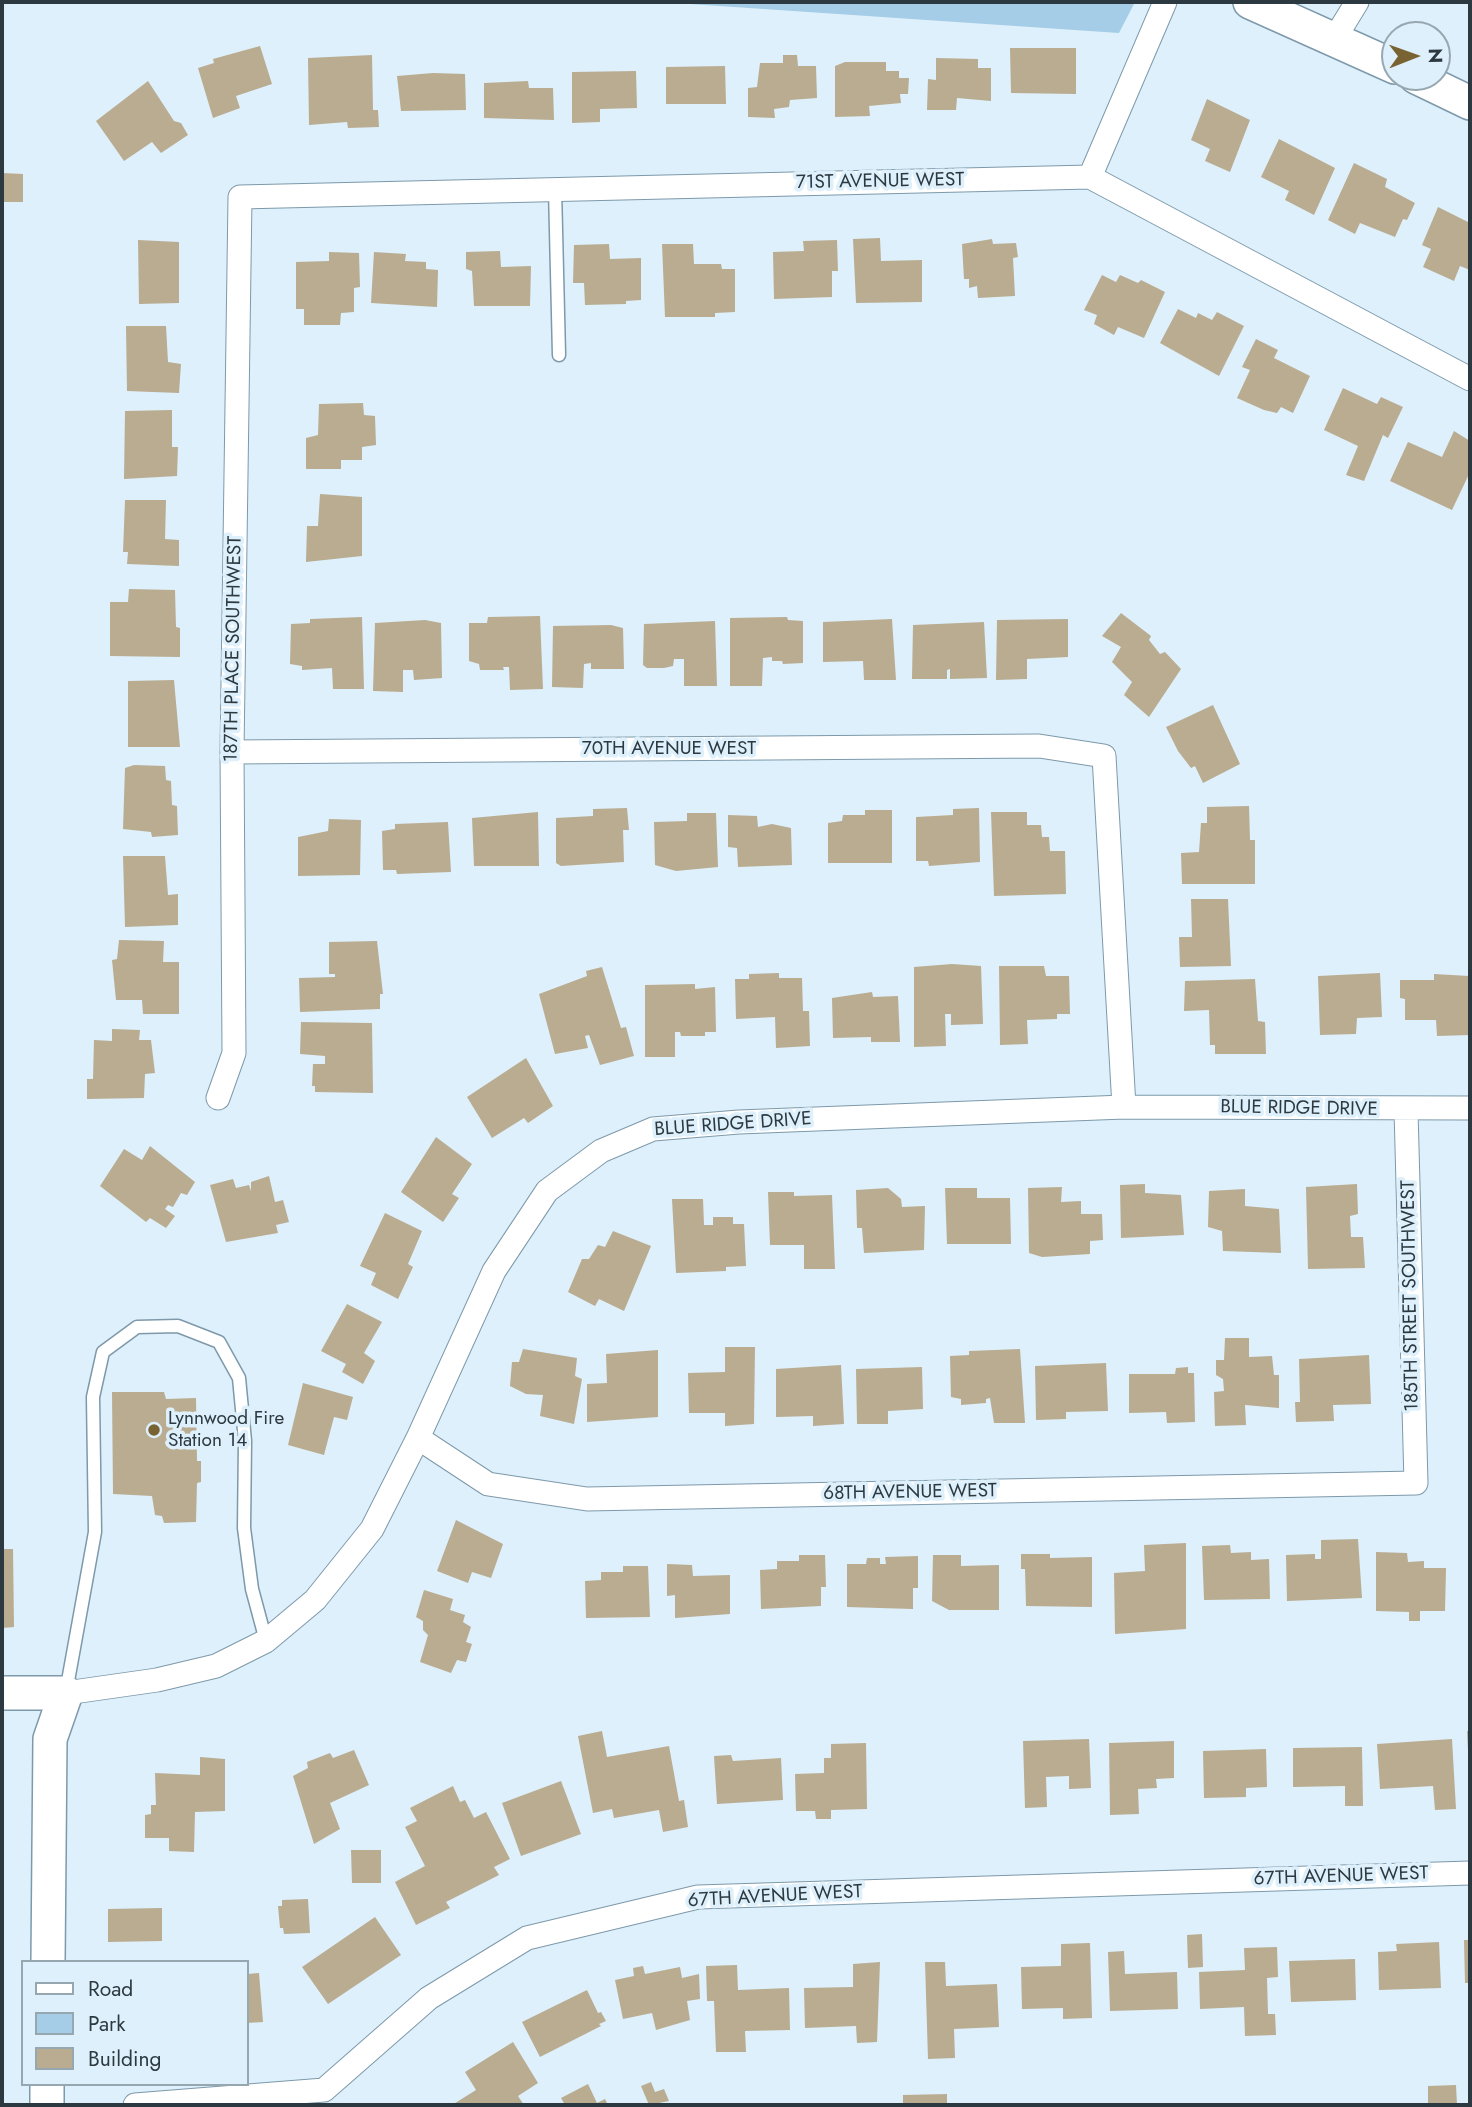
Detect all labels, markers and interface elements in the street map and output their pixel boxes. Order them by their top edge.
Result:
north arrow [1381,21,1451,91]
text: N [1422,48,1449,63]
street label: 71ST AVENUE WEST [796,169,964,195]
street label: 187TH PLACE SOUTHWEST [221,536,247,762]
street label: 70TH AVENUE WEST [582,738,756,760]
street label: BLUE RIDGE DRIVE [1220,1096,1378,1122]
street label: BLUE RIDGE DRIVE [654,1108,812,1142]
street label: 185TH STREET SOUTHWEST [1398,1180,1424,1412]
place label: Lynnwood Fire Station 14 [168,1408,284,1452]
marker: Lynnwood Fire Station 14 [146,1422,162,1438]
street label: 68TH AVENUE WEST [823,1480,997,1506]
street label: 67TH AVENUE WEST [1253,1863,1429,1891]
street label: 67TH AVENUE WEST [687,1881,863,1913]
legend [21,1960,248,2086]
text: Road [88,1974,133,2004]
text: Park [88,2009,125,2039]
text: Building [88,2044,161,2074]

